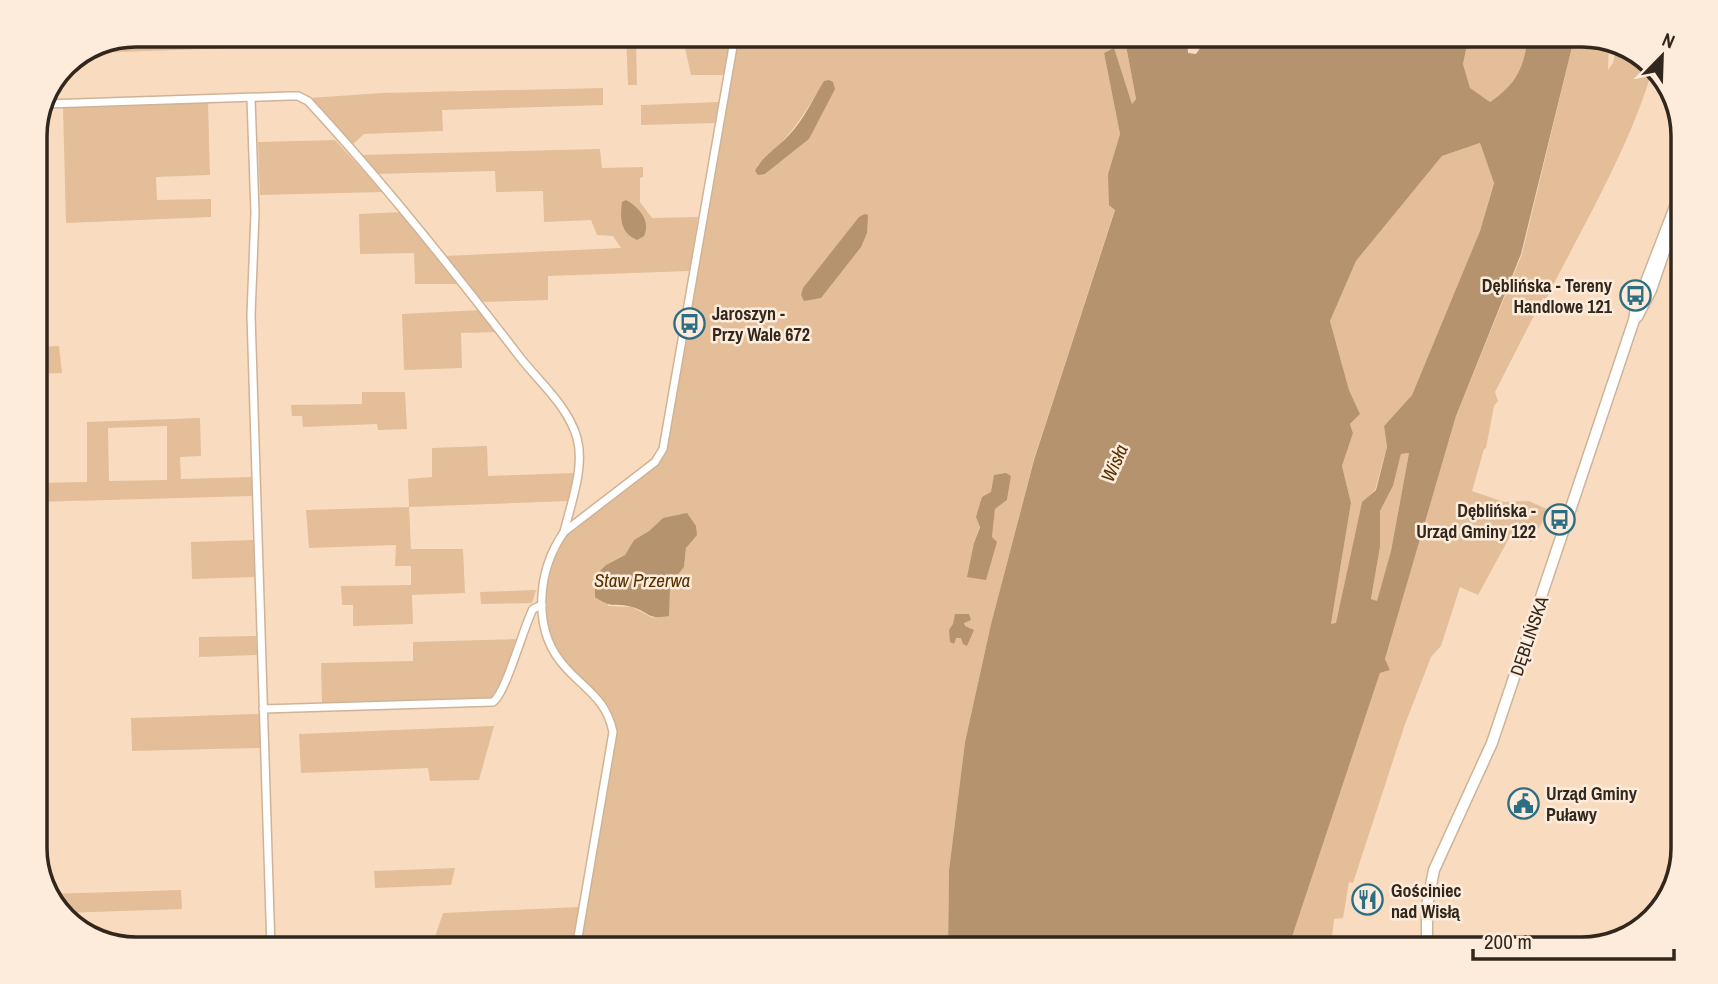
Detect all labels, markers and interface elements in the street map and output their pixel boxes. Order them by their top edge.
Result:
north arrow [1627,21,1697,91]
text: N [1658,26,1679,55]
place label: Dęblińska - Tereny Handlowe 121 [1482,273,1613,319]
bus stop icon: Dęblińska - Tereny Handlowe 121 [1618,278,1652,312]
place label: Jaroszyn - Przy Wale 672 [712,301,810,347]
bus stop icon: Jaroszyn - Przy Wale 672 [672,306,706,340]
water label: Wisła [1094,440,1134,486]
place label: Dęblińska - Urząd Gminy 122 [1416,498,1536,544]
bus stop icon: Dęblińska - Urząd Gminy 122 [1542,503,1576,537]
water label: Staw Przerwa [594,567,690,593]
street label: DĘBLIŃSKA [1504,593,1554,679]
place label: Urząd Gminy Puławy [1546,781,1638,827]
public building icon: Urząd Gminy Puławy [1506,786,1540,820]
place label: Gościniec nad Wisłą [1391,878,1462,924]
restaurant icon: Gościniec nad Wisłą [1351,883,1385,917]
scale bar [1473,918,1674,962]
text: 200 m [1484,927,1532,956]

